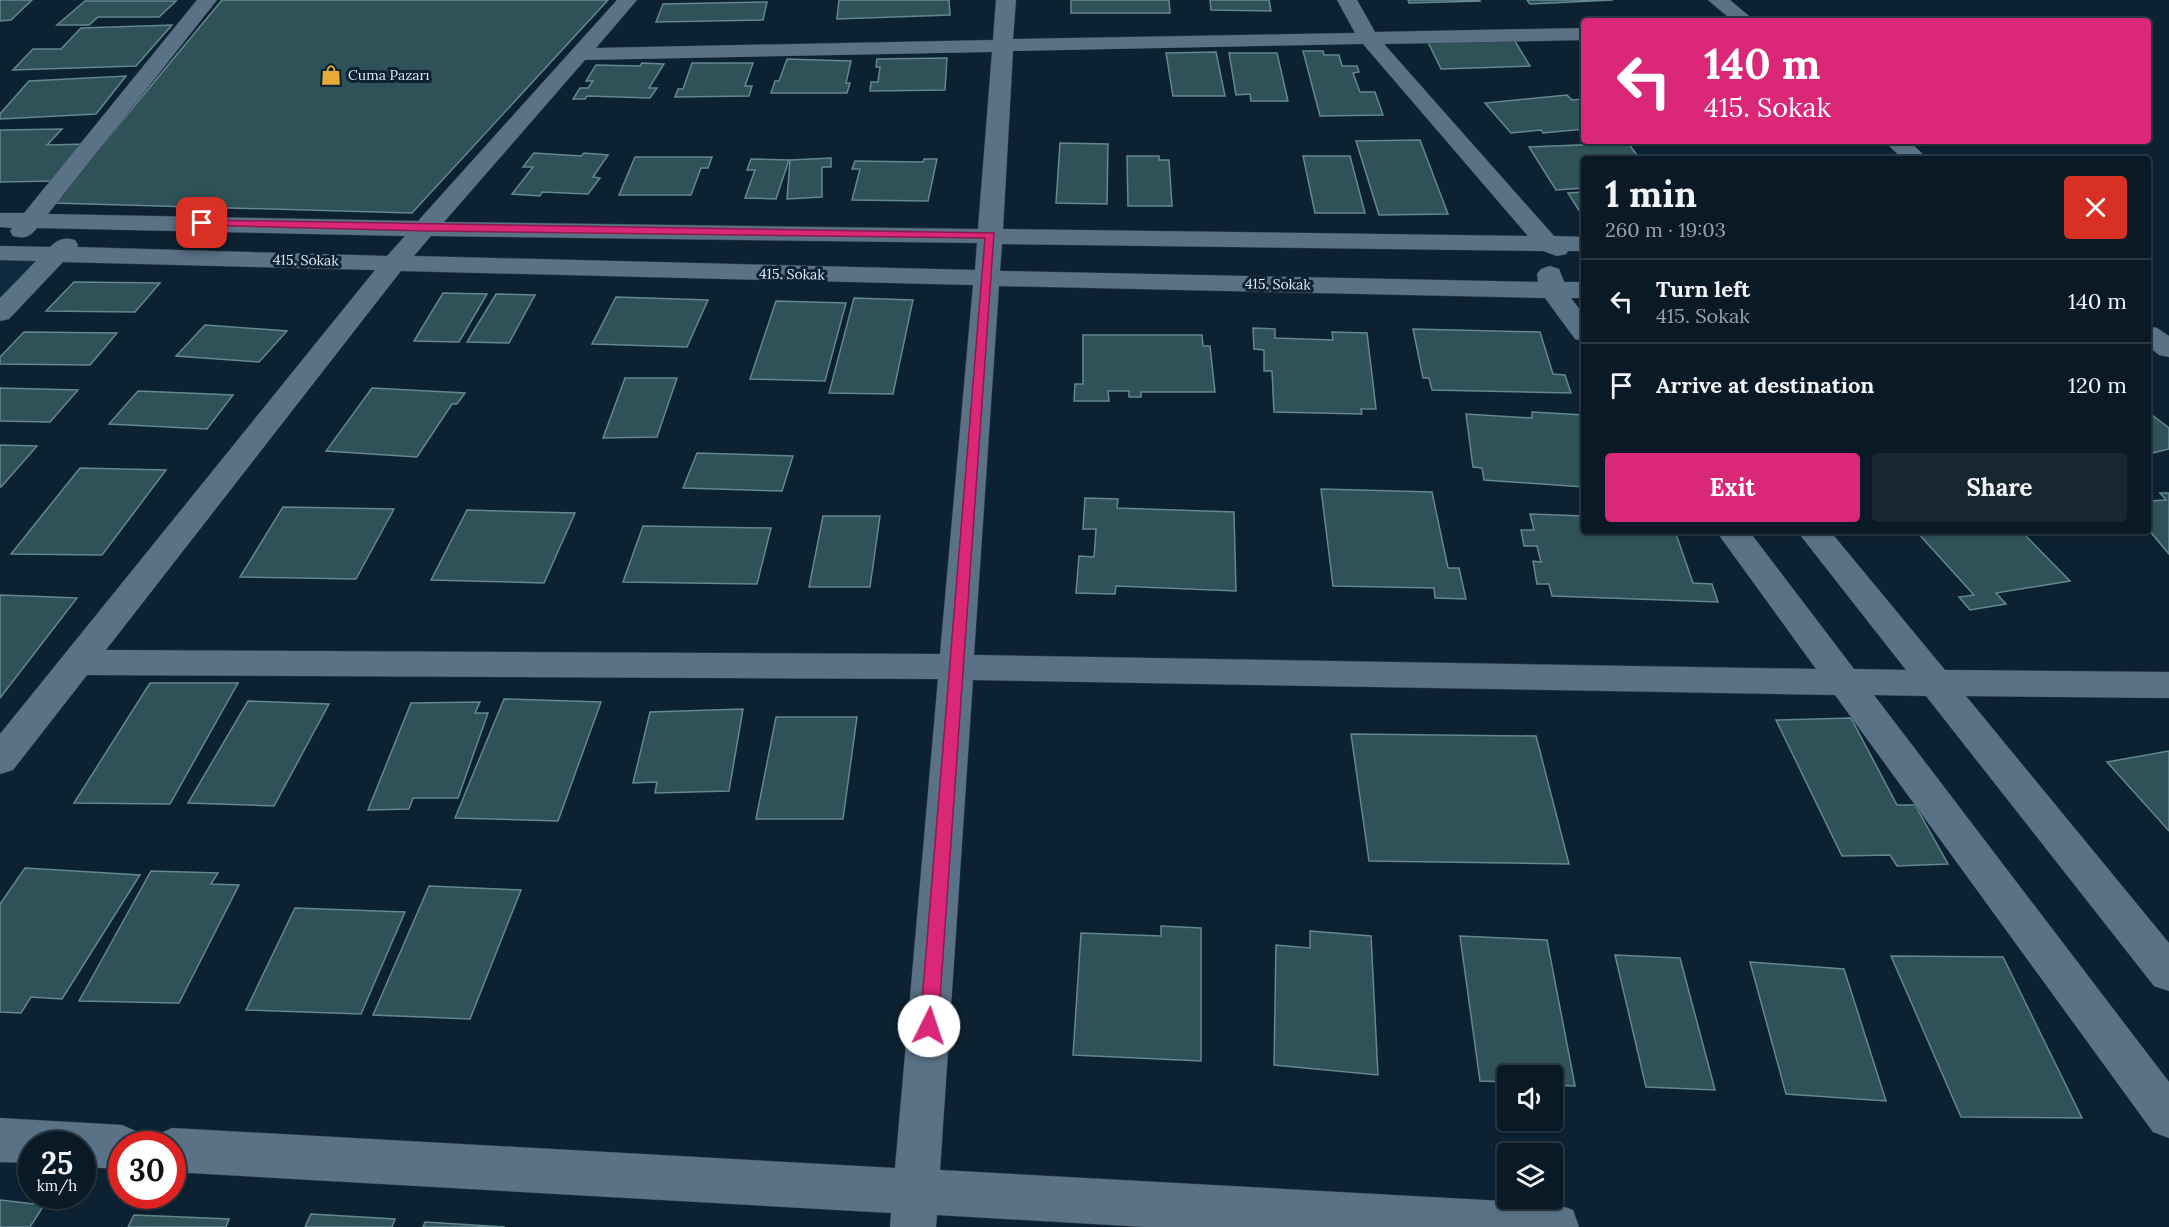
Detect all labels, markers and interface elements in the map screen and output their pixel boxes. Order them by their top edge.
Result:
text: 140 m [1704,37,1820,91]
icon: left [1605,42,1683,120]
shop icon: Cuma Pazarı [319,63,343,87]
place label: Cuma Pazarı [348,66,430,84]
text: 415. Sokak [1704,90,1831,124]
text: 1 min [1605,171,1697,217]
button: close [2064,176,2127,239]
pin [176,197,227,248]
icon: arrive [185,206,218,239]
text: 260 m · 19:03 [1605,217,1726,242]
street label: 415. Sokak [273,250,340,270]
street label: 415. Sokak [759,264,826,284]
street label: 415. Sokak [1245,274,1312,294]
text: Turn left [1656,275,1750,303]
icon: left [1605,285,1638,318]
text: 140 m [2068,287,2127,315]
text: 415. Sokak [1656,303,1750,328]
icon: arrive [1605,369,1638,402]
text: Arrive at destination [1656,371,1874,399]
text: 120 m [2068,371,2127,399]
button: Exit [1605,453,1860,522]
button: Share [1872,453,2127,522]
position arrow [897,994,961,1058]
map controls [1497,1065,1563,1209]
button: sound [1497,1065,1563,1131]
speed limit sign: 30 [108,1131,186,1209]
button: layers [1497,1143,1563,1209]
text: 25 [41,1144,73,1182]
text: km/h [37,1176,77,1195]

